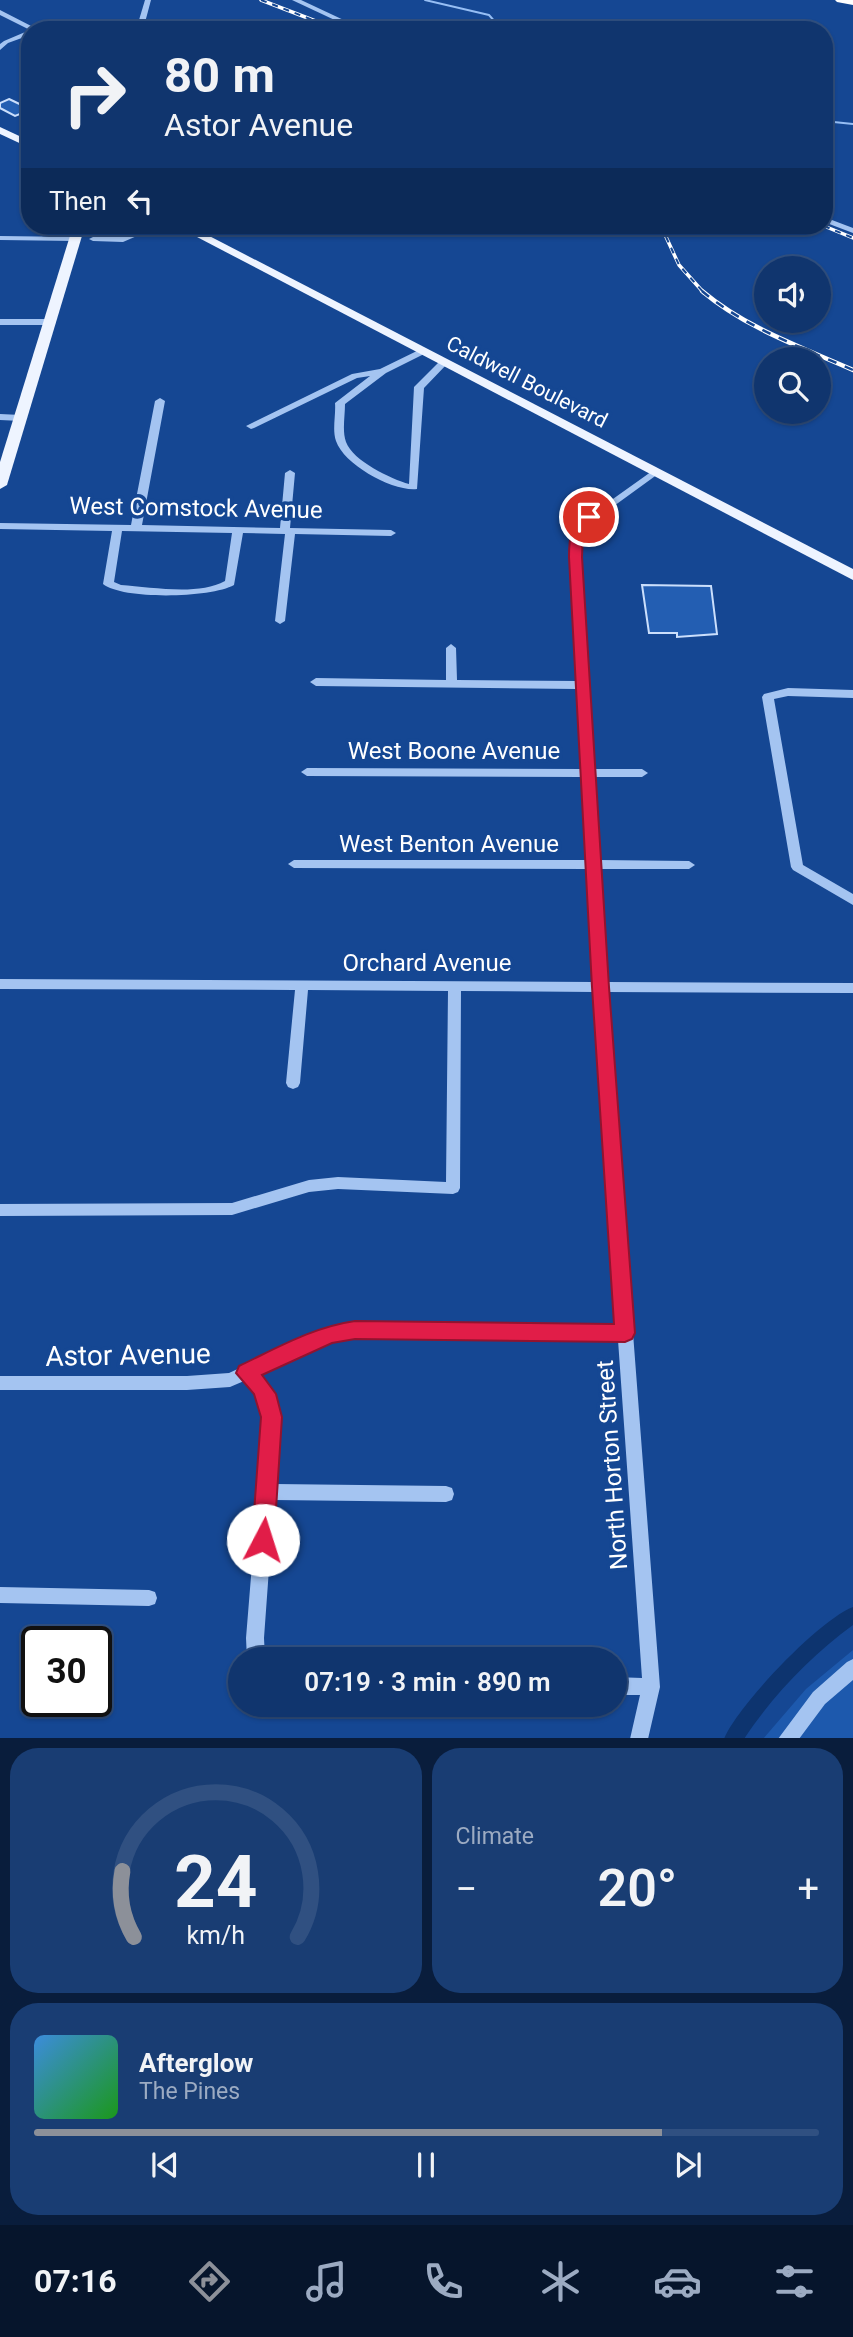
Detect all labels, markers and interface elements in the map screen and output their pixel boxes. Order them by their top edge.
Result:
text: 80 m [164,47,275,104]
icon: right [49,49,140,140]
text: Astor Avenue [164,106,353,144]
icon: left [121,182,159,220]
text: Then [49,186,107,216]
map controls [754,256,831,424]
button: sound [754,256,831,333]
street label: Caldwell Boulevard [443,331,611,433]
button: search [754,347,831,424]
pin [559,487,619,547]
street label: West Comstock Avenue [69,492,323,524]
icon: arrive [570,498,608,536]
street label: West Boone Avenue [348,737,560,765]
street label: West Benton Avenue [339,830,559,858]
street label: Orchard Avenue [342,949,512,977]
street label: Astor Avenue [45,1337,211,1373]
street label: North Horton Street [591,1359,633,1571]
position arrow [226,1503,300,1577]
speed limit sign: 30 [21,1626,112,1717]
text: 07:19 · 3 min · 890 m [304,1667,551,1697]
text: Climate [456,1823,534,1850]
text: 24 [174,1839,258,1925]
text: 20° [598,1858,677,1919]
text: − [456,1867,477,1911]
text: + [797,1867,819,1911]
text: km/h [186,1920,245,1949]
text: Afterglow [139,2048,253,2078]
text: The Pines [139,2078,240,2105]
icon: previous [146,2146,184,2184]
icon: pause [407,2146,445,2184]
icon: next [669,2146,707,2184]
icon: directions [185,2257,234,2306]
icon: music [302,2257,351,2306]
icon: phone [419,2257,468,2306]
icon: climate [536,2257,585,2306]
icon: car [653,2257,702,2306]
icon: filters [770,2257,819,2306]
text: 07:16 [34,2262,116,2300]

